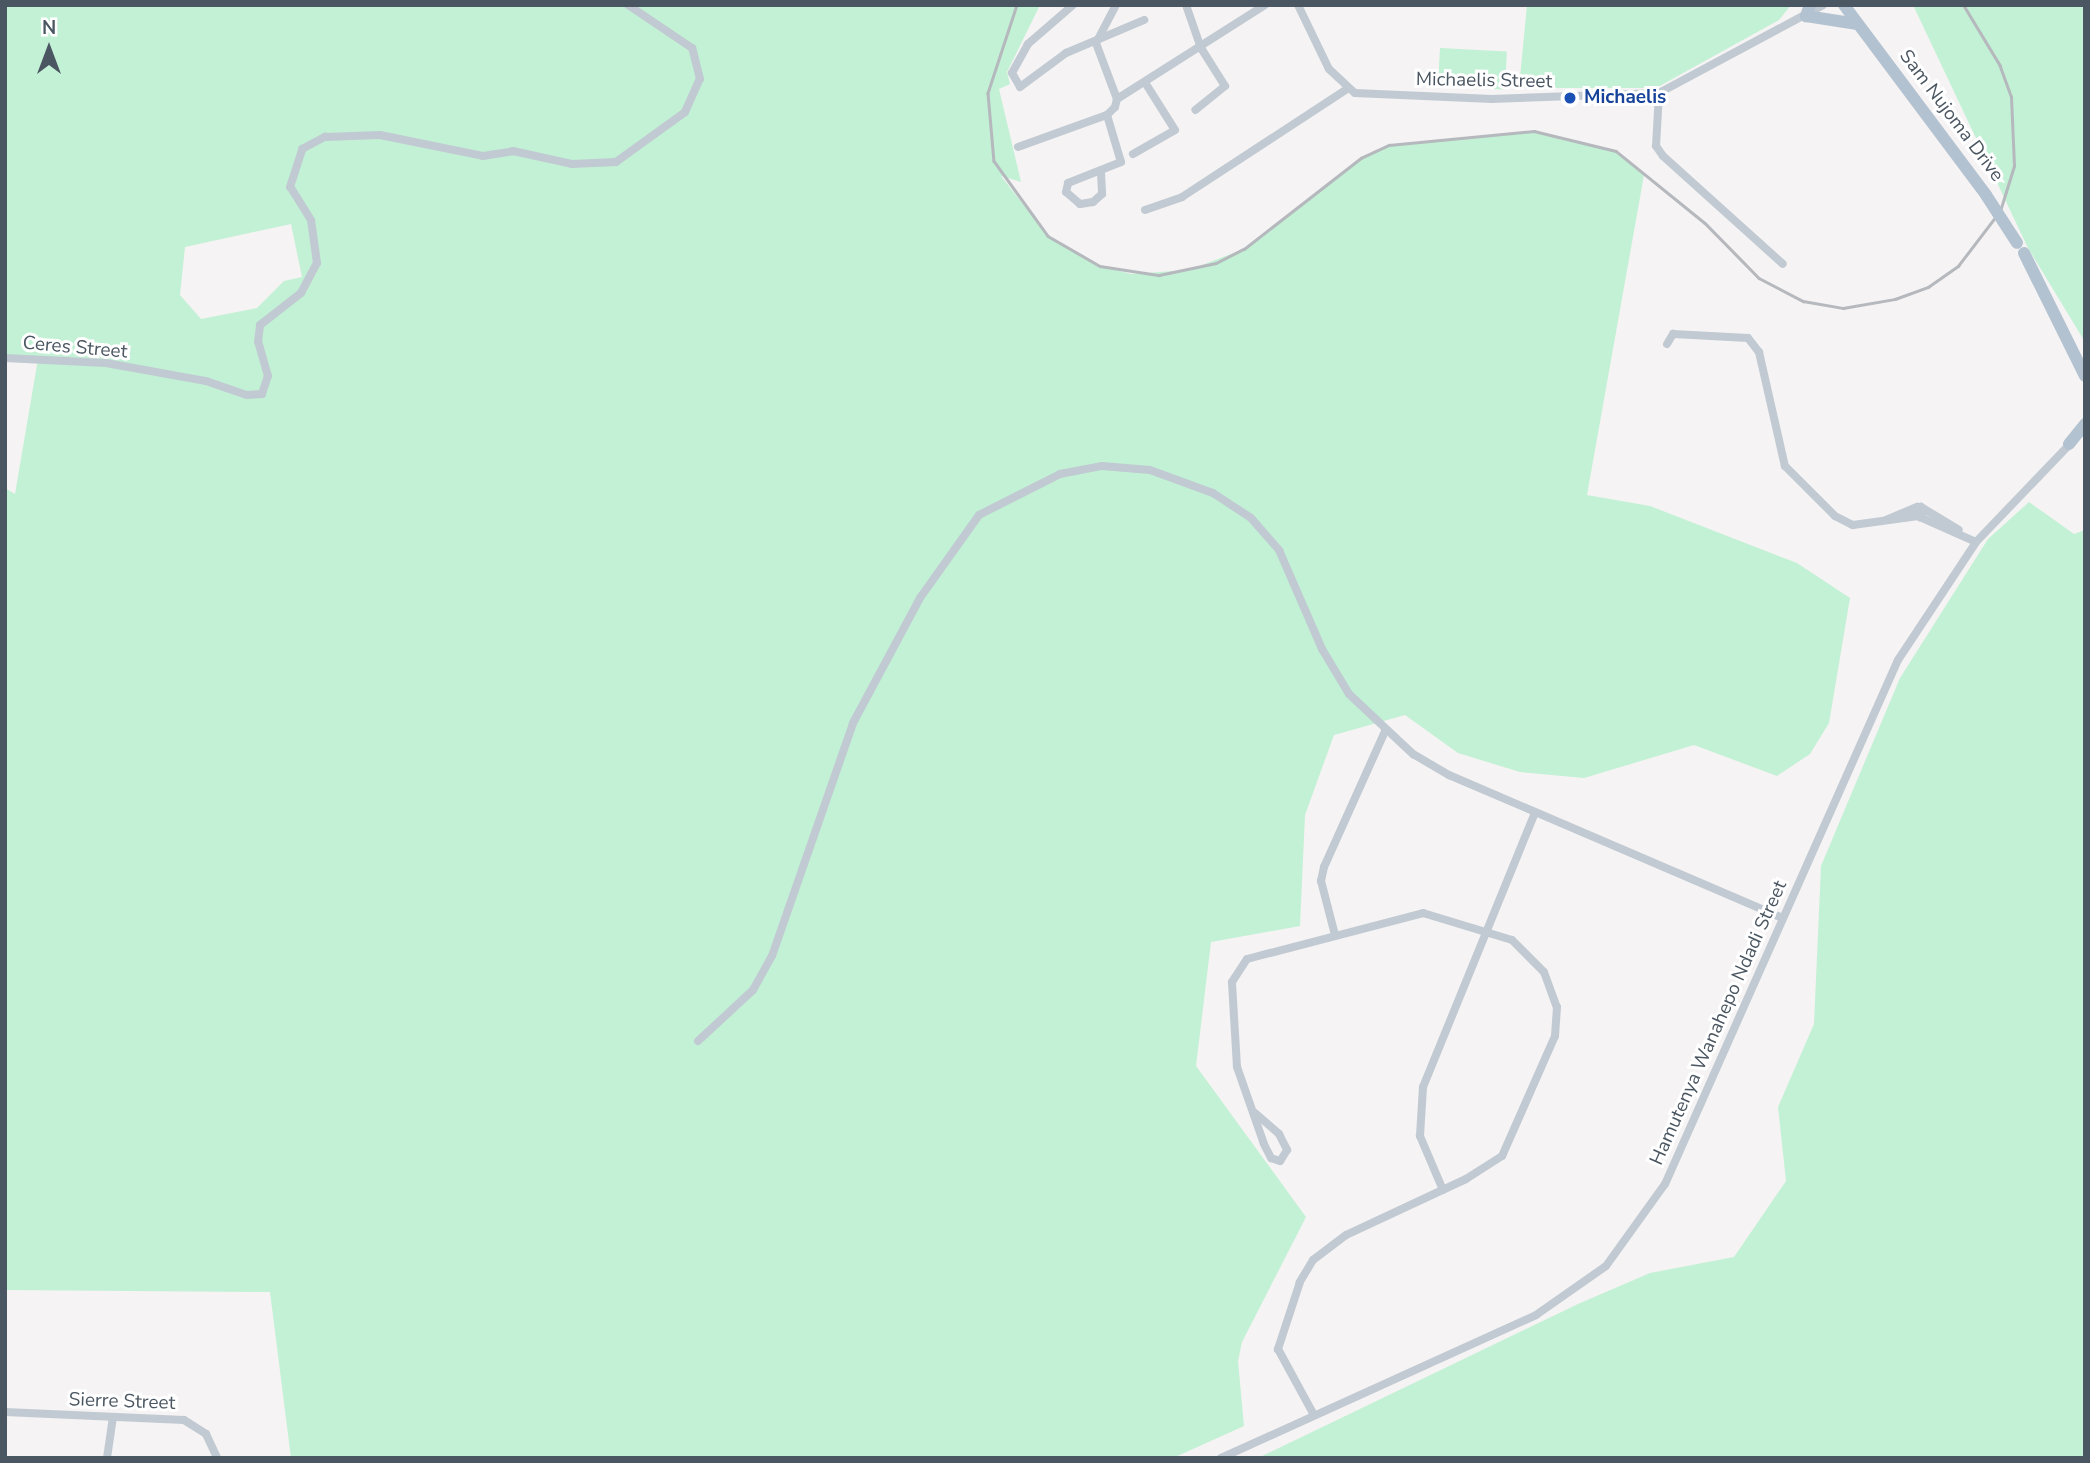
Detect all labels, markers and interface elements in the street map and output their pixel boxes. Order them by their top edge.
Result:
north arrow [14,14,84,84]
text: N [42,15,56,41]
street label: Sam Nujoma Drive [1894,46,2008,186]
street label: Michaelis Street [1416,68,1552,94]
place label: Michaelis [1584,87,1666,109]
marker: Michaelis [1562,90,1578,106]
street label: Ceres Street [22,332,128,364]
street label: Hamutenya Wanahepo Ndadi Street [1646,877,1792,1169]
street label: Sierre Street [68,1389,176,1415]

